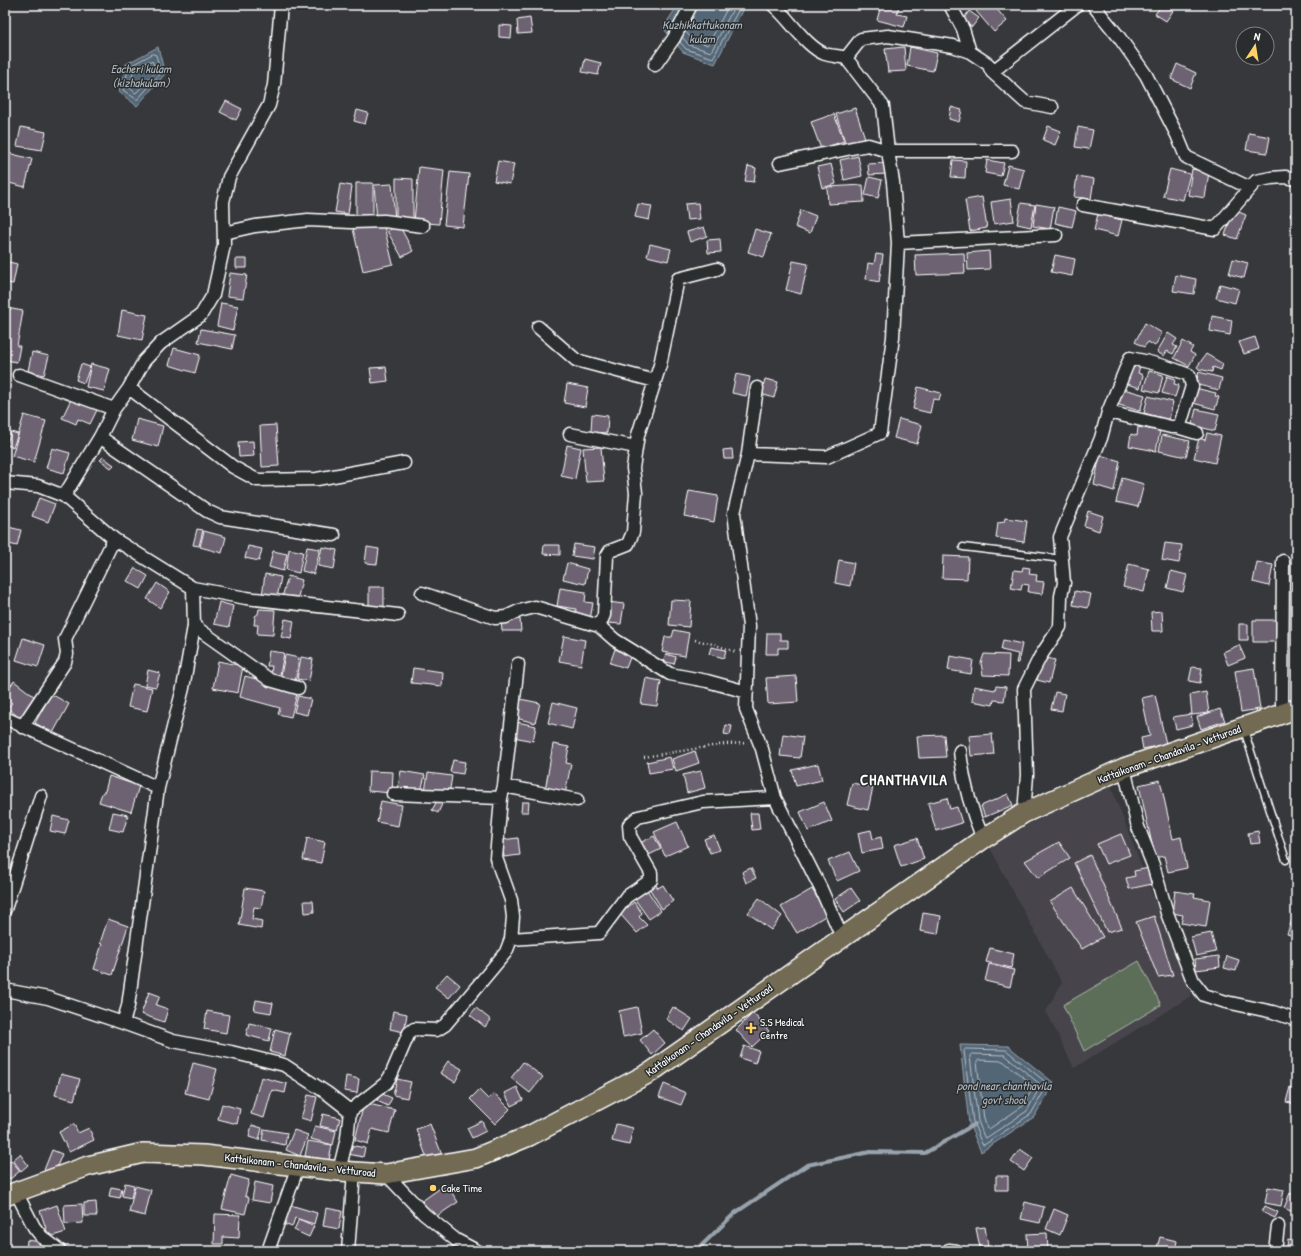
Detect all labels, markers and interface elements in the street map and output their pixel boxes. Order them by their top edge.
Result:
water label: Kuzhikkattukonam kulam [662,16,743,47]
north arrow [1235,26,1275,66]
text: N [1253,29,1262,44]
water label: Eacheri kulam (kizhakulam) [111,60,172,91]
street label: Kattaikonam - Chandavila - Vetturoad [1095,721,1243,787]
district label: CHANTHAVILA [860,769,948,790]
street label: Kattaikonam - Chandavila - Vetturoad [643,980,776,1079]
place label: S.S Medical Centre [760,1015,804,1042]
marker: S.S Medical Centre [745,1022,757,1034]
water label: pond near chanthavila govt shool [956,1077,1052,1108]
street label: Kattaikonam - Chandavila - Vetturoad [224,1150,377,1180]
place label: Cake Time [441,1181,483,1195]
marker: Cake Time [428,1183,438,1193]

